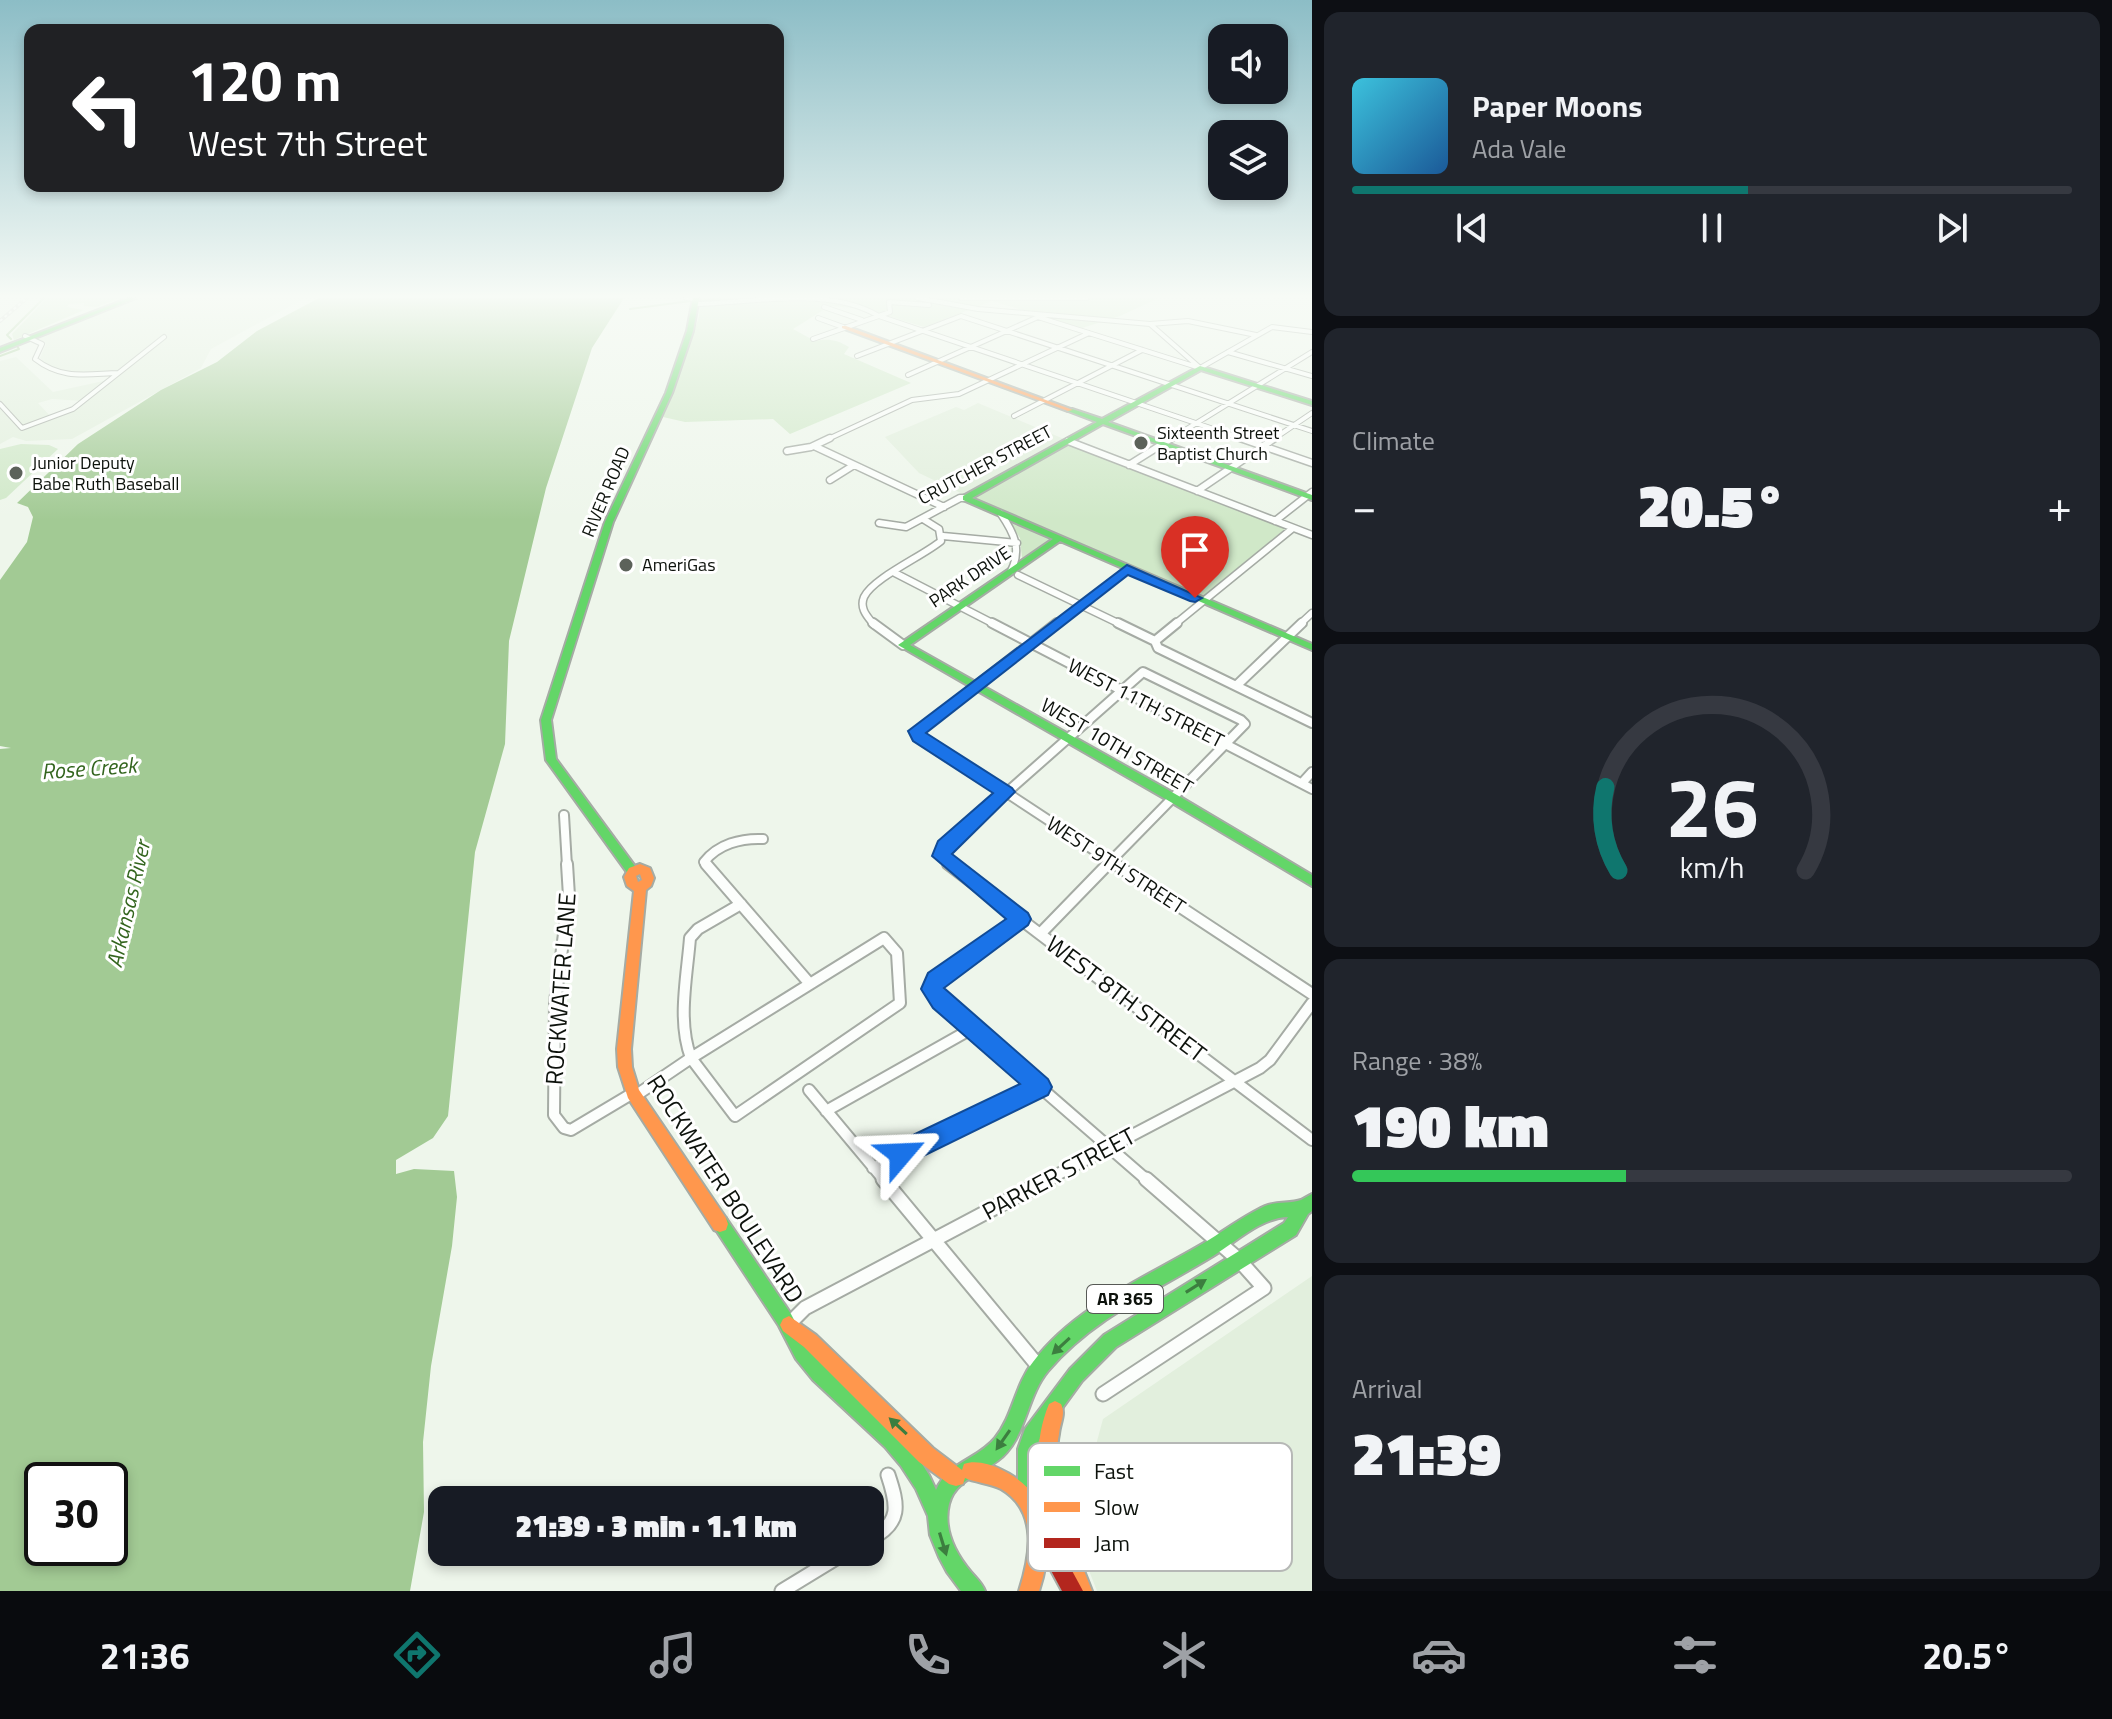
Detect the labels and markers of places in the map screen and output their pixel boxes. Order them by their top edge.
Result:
place label: Sixteenth Street Baptist Church [1157,419,1280,467]
marker: Sixteenth Street Baptist Church [1132,434,1150,452]
place label: Junior Deputy Babe Ruth Baseball [32,449,180,497]
marker: Junior Deputy Babe Ruth Baseball [7,464,25,482]
pin [1161,516,1229,598]
place label: AmeriGas [642,551,716,578]
marker: AmeriGas [617,556,635,574]

